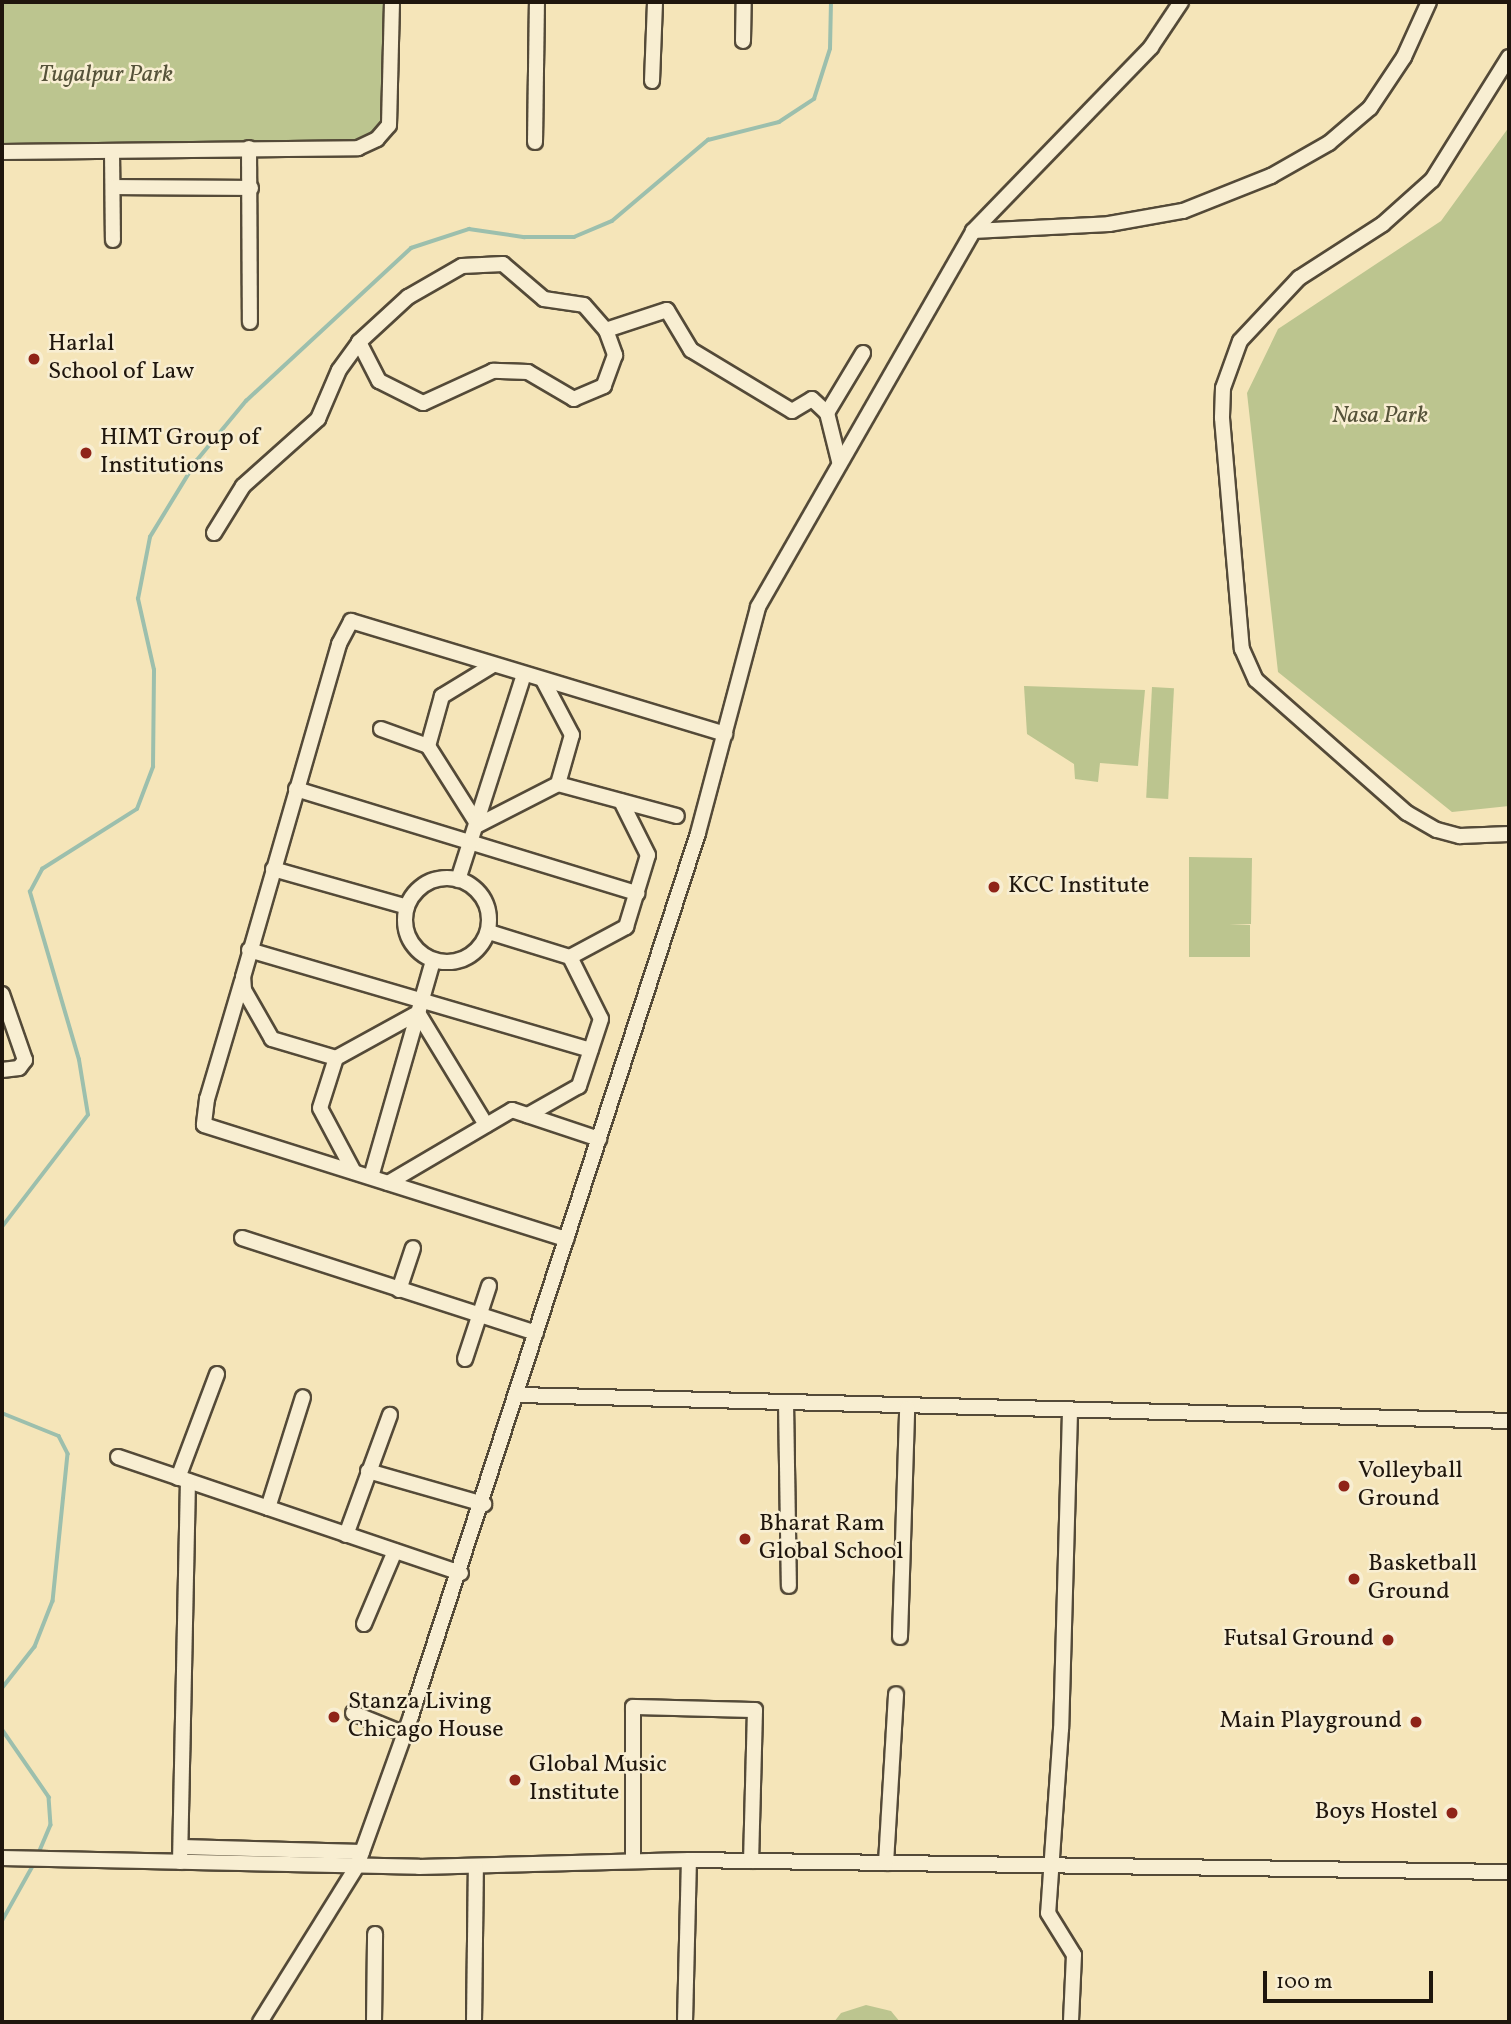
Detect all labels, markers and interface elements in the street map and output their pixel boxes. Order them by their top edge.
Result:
park label: Tugalpur Park [39,62,173,90]
place label: Harlal School of Law [48,331,192,387]
marker: Harlal School of Law [26,351,42,367]
park label: Nasa Park [1332,403,1428,431]
place label: HIMT Group of Institutions [100,425,260,481]
marker: HIMT Group of Institutions [78,445,94,461]
place label: KCC Institute [1008,873,1149,901]
marker: KCC Institute [986,879,1002,895]
place label: Volleyball Ground [1358,1458,1463,1514]
marker: Volleyball Ground [1336,1478,1352,1494]
place label: Bharat Ram Global School [759,1511,903,1567]
marker: Bharat Ram Global School [737,1531,753,1547]
place label: Basketball Ground [1368,1551,1477,1607]
marker: Basketball Ground [1346,1571,1362,1587]
place label: Futsal Ground [1223,1626,1374,1654]
marker: Futsal Ground [1380,1632,1396,1648]
place label: Stanza Living Chicago House [348,1689,504,1745]
place label: Main Playground [1220,1708,1402,1736]
marker: Stanza Living Chicago House [326,1709,342,1725]
marker: Main Playground [1408,1714,1424,1730]
place label: Global Music Institute [529,1752,667,1808]
marker: Global Music Institute [507,1772,523,1788]
place label: Boys Hostel [1315,1799,1438,1827]
marker: Boys Hostel [1444,1805,1460,1821]
scale bar [1266,1958,1436,2002]
text: 100 m [1276,1968,1333,1997]

